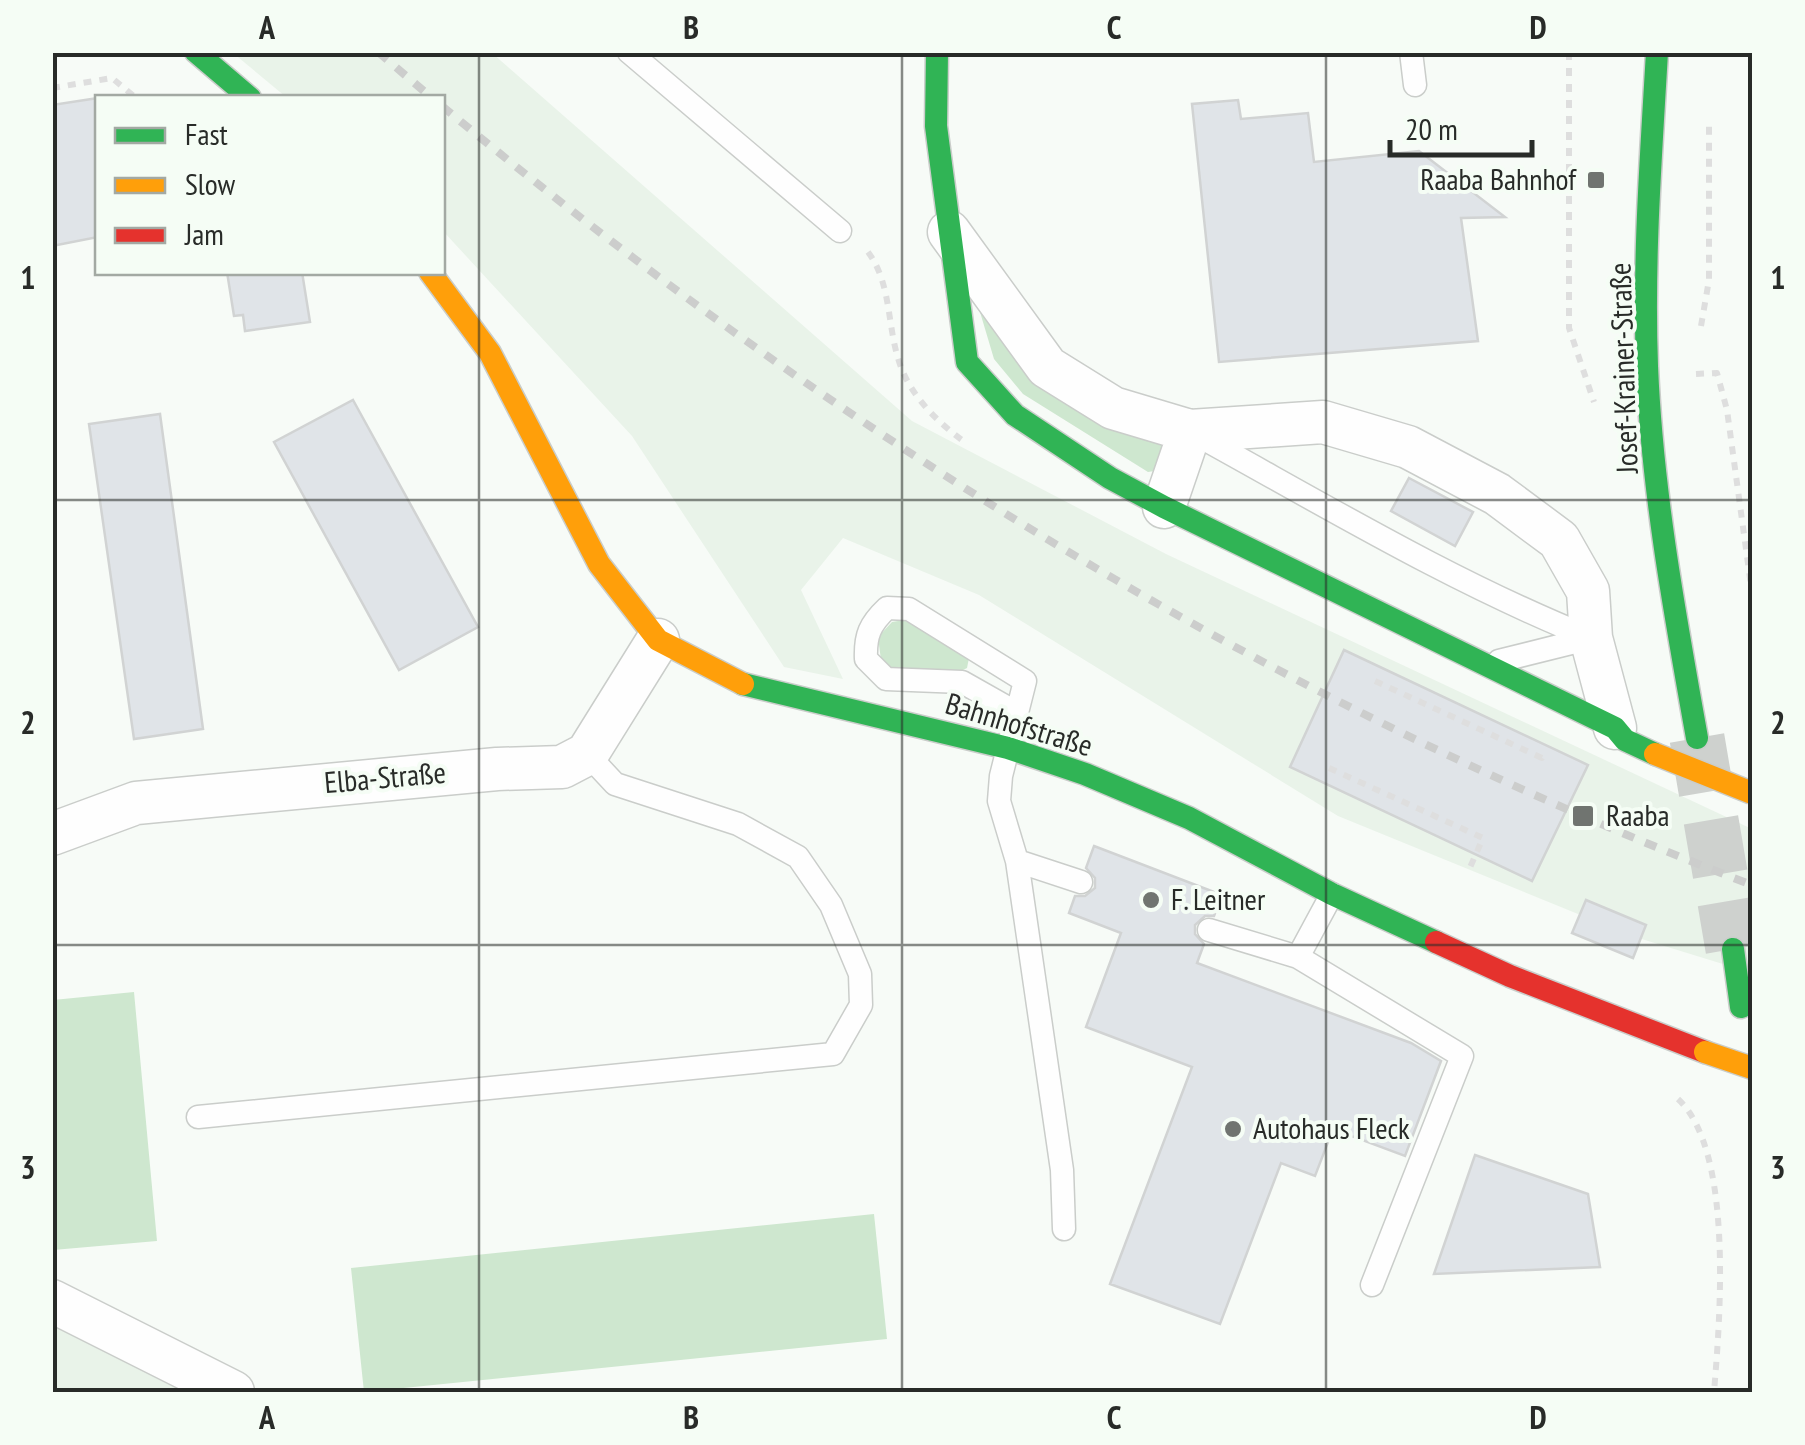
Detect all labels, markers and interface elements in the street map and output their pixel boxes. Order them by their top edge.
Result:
text: A [258,6,276,48]
text: B [683,6,699,48]
text: C [1107,6,1122,48]
text: D [1529,6,1547,48]
legend [95,95,445,275]
scale bar [1390,95,1532,157]
text: 20 m [1405,109,1458,148]
text: Fast [185,114,229,153]
place label: Raaba Bahnhof [1420,159,1577,198]
text: Slow [185,164,236,203]
marker: Raaba Bahnhof [1585,169,1607,191]
text: Jam [184,214,224,253]
text: 1 [20,256,36,298]
text: 1 [1770,256,1786,298]
street label: Josef-Krainer-Straße [1599,262,1646,475]
street label: Bahnhofstraße [941,683,1098,764]
text: 2 [20,701,36,743]
text: 2 [1770,701,1786,743]
street label: Elba-Straße [322,752,447,801]
place label: Raaba [1606,795,1669,834]
marker: Raaba [1570,803,1596,829]
place label: F. Leitner [1171,879,1266,918]
marker: F. Leitner [1140,889,1162,911]
place label: Autohaus Fleck [1253,1108,1410,1147]
marker: Autohaus Fleck [1222,1118,1244,1140]
text: 3 [20,1146,36,1188]
text: 3 [1770,1146,1786,1188]
text: A [258,1396,276,1438]
text: B [683,1396,699,1438]
text: C [1107,1396,1122,1438]
text: D [1529,1396,1547,1438]

